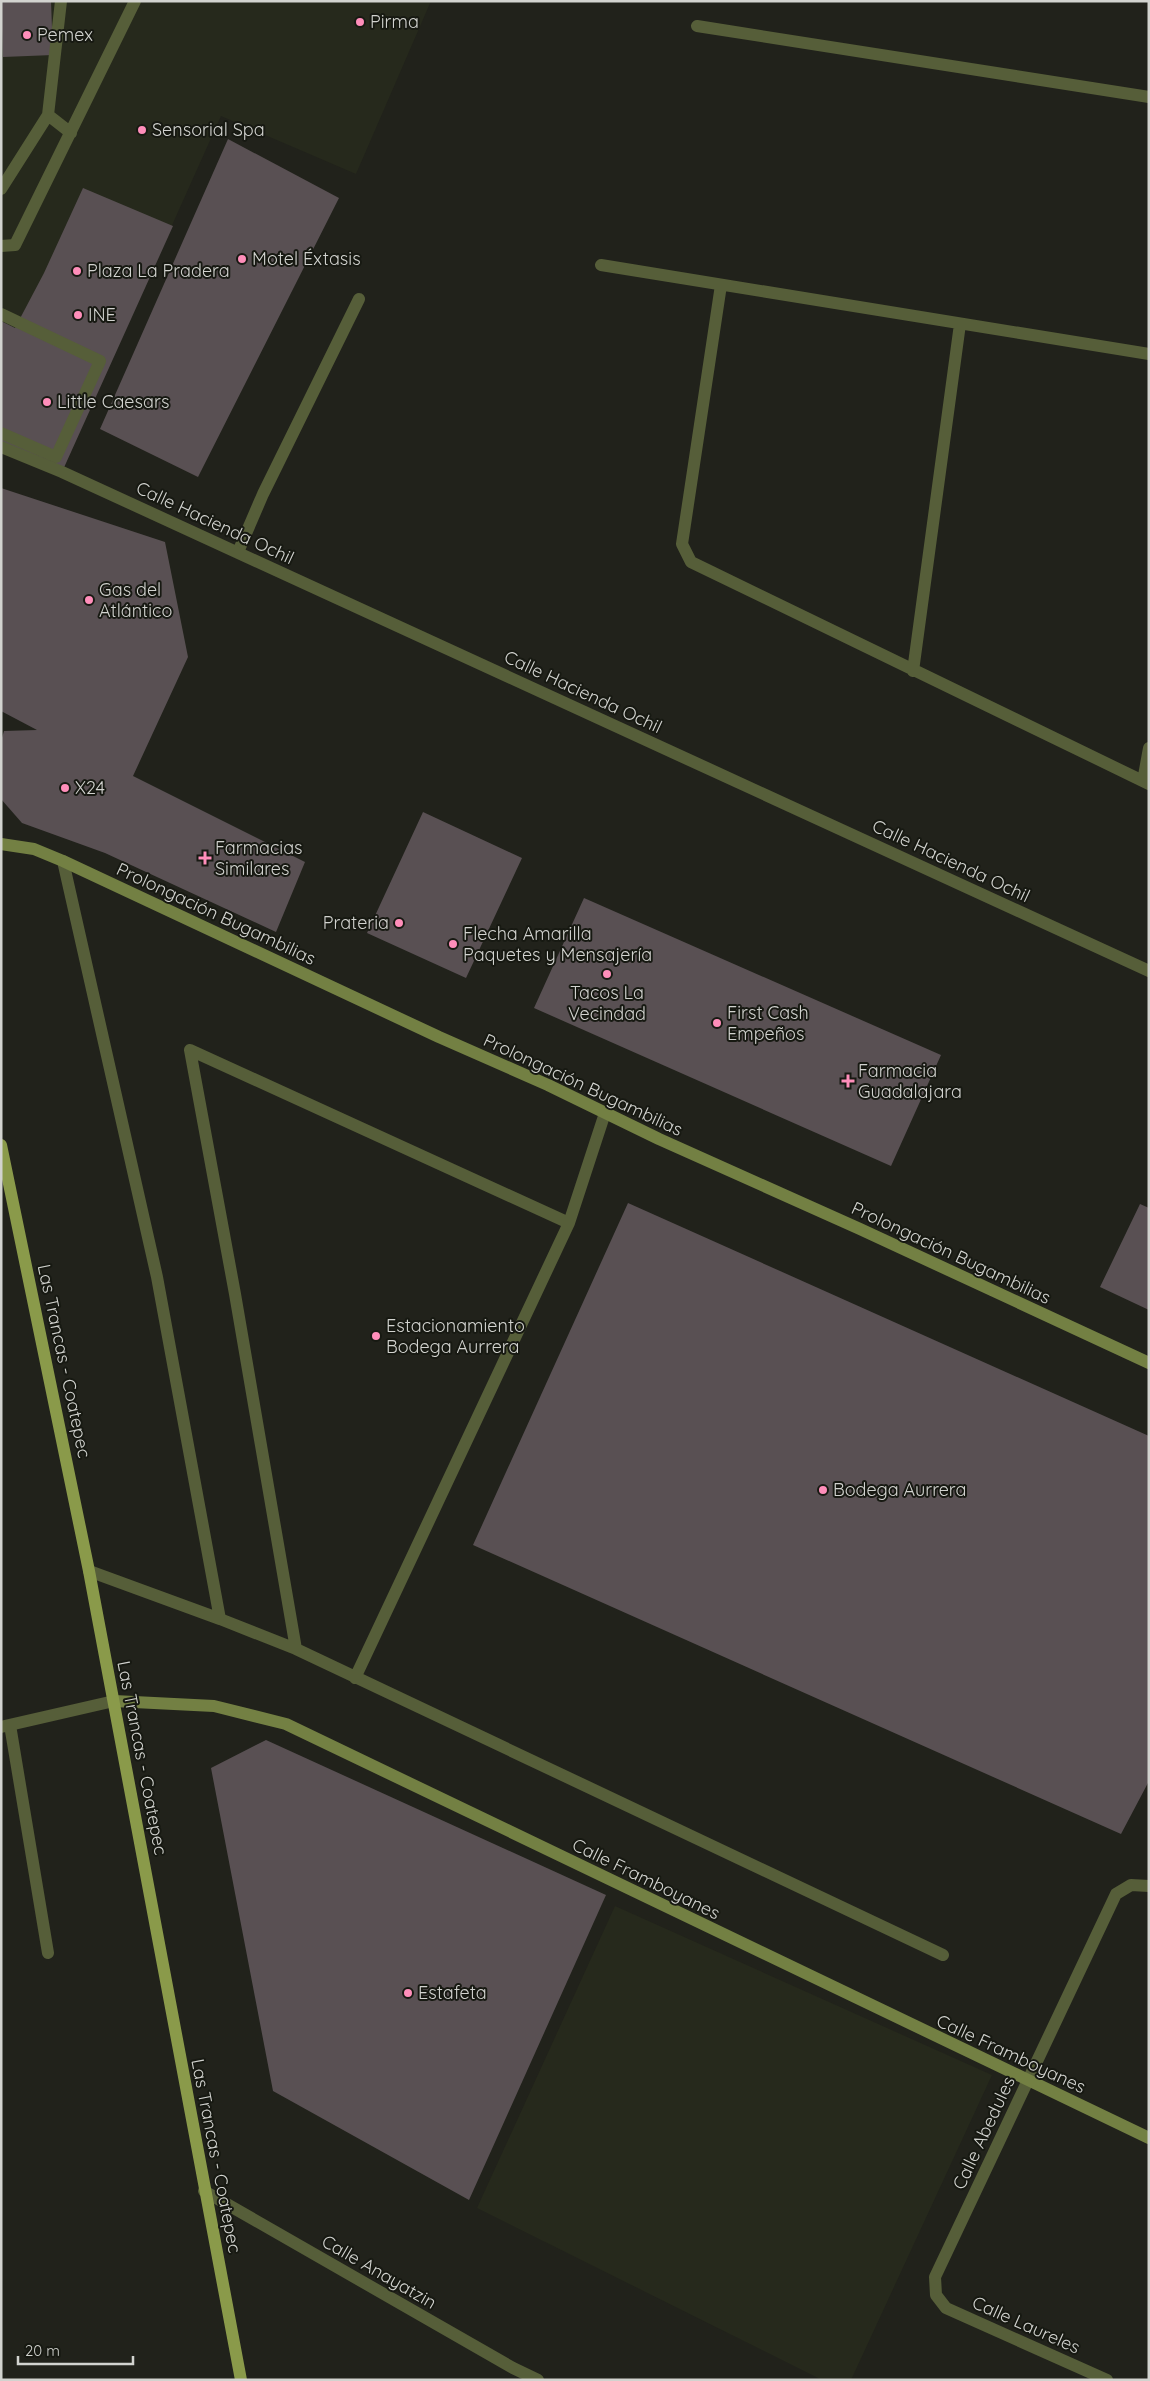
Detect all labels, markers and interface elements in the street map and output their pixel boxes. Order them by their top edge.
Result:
place label: Pirma [370,10,419,33]
marker: Pirma [354,16,366,28]
place label: Pemex [37,23,93,46]
marker: Pemex [21,29,33,41]
place label: Sensorial Spa [152,118,265,141]
marker: Sensorial Spa [136,124,148,136]
place label: Motel Éxtasis [252,247,361,270]
marker: Motel Éxtasis [236,253,248,265]
place label: Plaza La Pradera [87,259,230,282]
marker: Plaza La Pradera [71,265,83,277]
place label: INE [88,303,116,326]
marker: INE [72,309,84,321]
place label: Little Caesars [57,390,169,413]
marker: Little Caesars [41,396,53,408]
street label: Calle Hacienda Ochil [133,476,298,569]
place label: Gas del Atlántico [99,578,172,622]
marker: Gas del Atlántico [83,594,95,606]
street label: Calle Hacienda Ochil [501,645,666,738]
place label: X24 [75,776,105,799]
marker: X24 [59,782,71,794]
street label: Calle Hacienda Ochil [869,814,1034,907]
place label: Farmacias Similares [215,836,303,880]
marker: Farmacias Similares [199,852,211,864]
street label: Prolongación Bugambilias [113,857,319,970]
place label: Prateria [323,911,389,934]
marker: Prateria [393,917,405,929]
place label: Flecha Amarilla Paquetes y Mensajería [463,922,652,966]
marker: Flecha Amarilla Paquetes y Mensajería [447,938,459,950]
marker: Tacos La Vecindad [601,968,613,980]
place label: Tacos La Vecindad [568,981,646,1025]
place label: First Cash Empeños [727,1001,809,1045]
marker: First Cash Empeños [711,1017,723,1029]
street label: Prolongación Bugambilias [480,1028,686,1141]
place label: Farmacia Guadalajara [858,1059,962,1103]
marker: Farmacia Guadalajara [842,1075,854,1087]
street label: Prolongación Bugambilias [848,1196,1054,1309]
street label: Las Trancas - Coatepec [33,1262,96,1460]
place label: Estacionamiento Bodega Aurrera [386,1314,525,1358]
marker: Estacionamiento Bodega Aurrera [370,1330,382,1342]
place label: Bodega Aurrera [833,1478,967,1501]
marker: Bodega Aurrera [817,1484,829,1496]
street label: Las Trancas - Coatepec [112,1659,173,1857]
street label: Calle Framboyanes [568,1833,724,1924]
place label: Estafeta [418,1981,487,2004]
marker: Estafeta [402,1987,414,1999]
street label: Calle Framboyanes [933,2009,1089,2098]
street label: Las Trancas - Coatepec [186,2057,247,2255]
street label: Calle Abedules [947,2072,1020,2193]
street label: Calle Anayatzin [318,2229,441,2314]
street label: Calle Laureles [969,2291,1084,2359]
scale bar [18,2334,132,2366]
text: 20 m [25,2341,60,2360]

